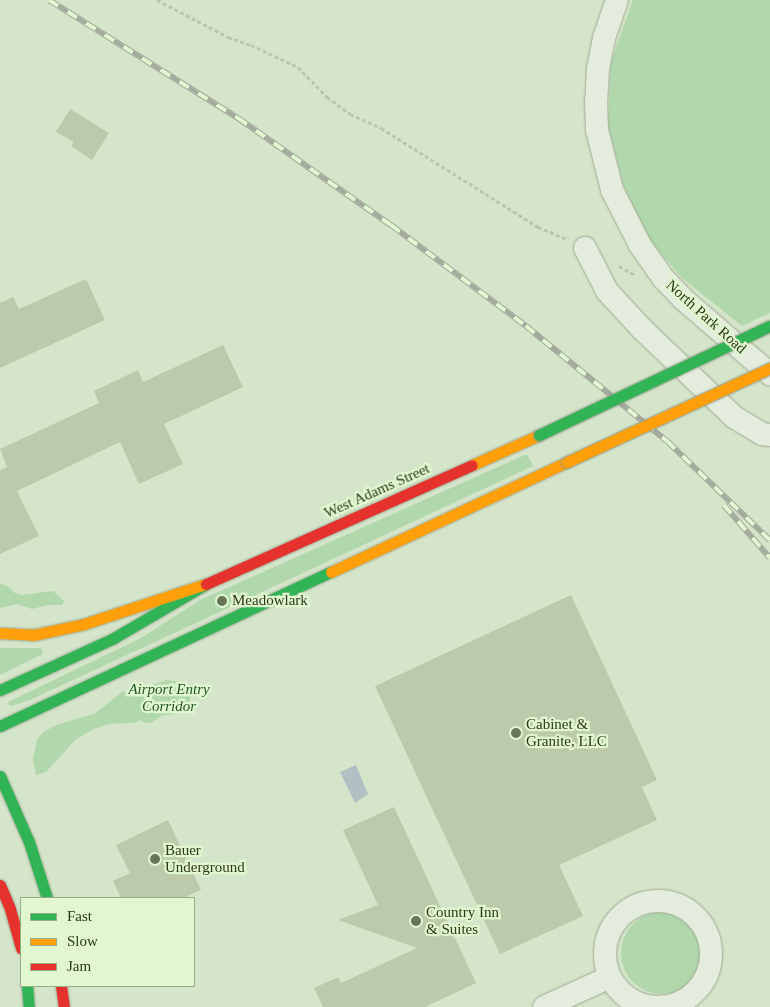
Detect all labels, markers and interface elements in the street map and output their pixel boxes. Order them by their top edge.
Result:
street label: North Park Road [662,276,750,358]
street label: West Adams Street [321,459,433,523]
place label: Meadowlark [232,592,308,610]
marker: Meadowlark [216,595,228,607]
park label: Airport Entry Corridor [128,680,210,715]
place label: Cabinet & Granite, LLC [526,715,607,750]
marker: Cabinet & Granite, LLC [510,727,522,739]
place label: Bauer Underground [165,841,245,876]
marker: Bauer Underground [149,853,161,865]
legend [20,897,195,987]
place label: Country Inn & Suites [426,903,499,938]
text: Fast [67,908,92,924]
marker: Country Inn & Suites [410,915,422,927]
text: Slow [67,933,98,949]
text: Jam [67,958,91,974]

